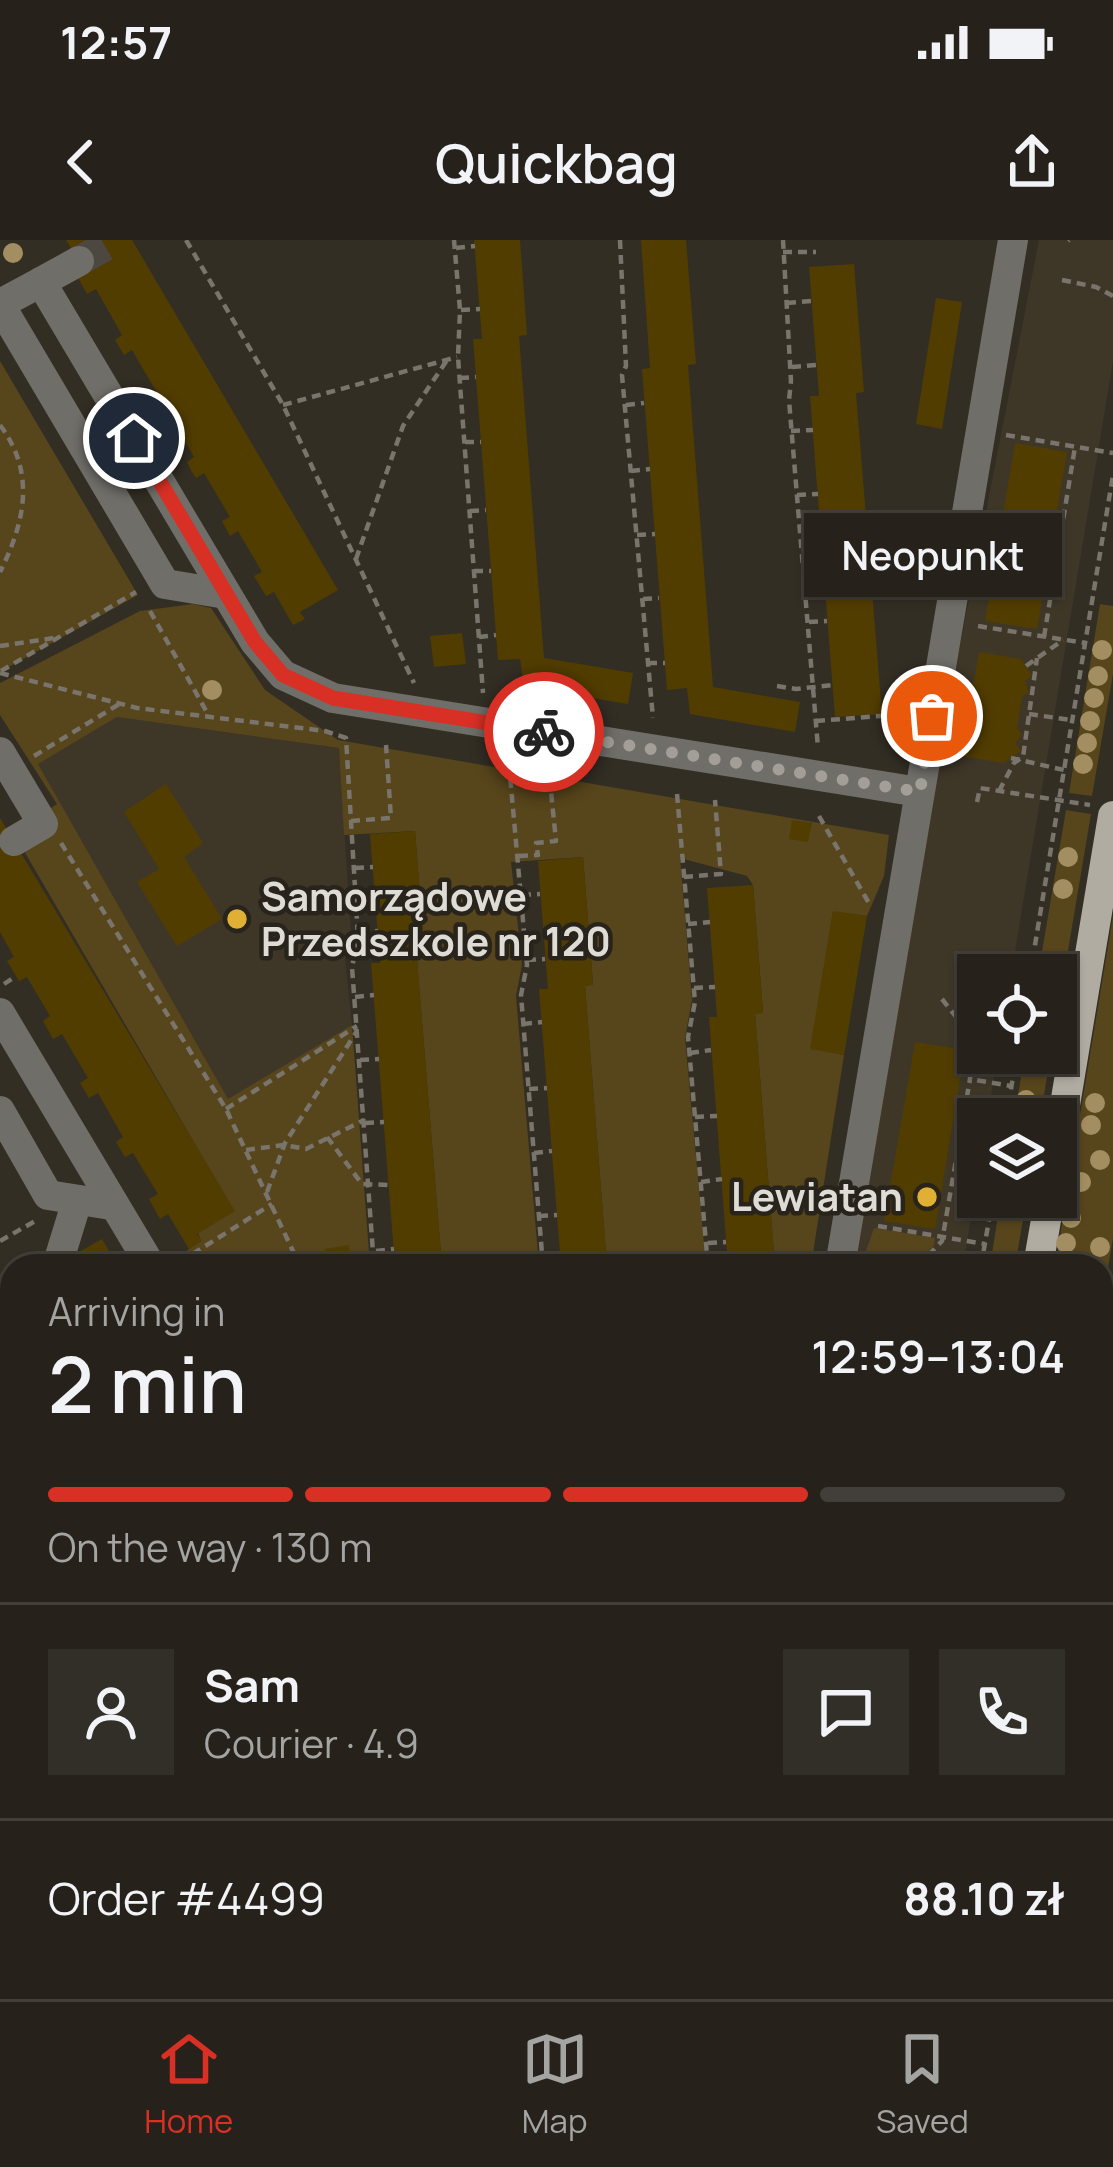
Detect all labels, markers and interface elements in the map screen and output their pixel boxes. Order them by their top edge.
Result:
text: 12:57 [60,11,172,73]
text: Quickbag [435,125,678,199]
icon: back [48,129,114,195]
icon: share [999,129,1065,195]
pin [83,387,185,489]
icon: home [101,405,167,471]
callout: Neopunkt [803,512,1061,596]
text: Neopunkt [841,528,1025,582]
pin [881,665,983,767]
courier [484,672,604,792]
icon: bag [899,683,965,749]
icon: bike [511,699,577,765]
place label: Samorządowe Przedszkole nr 120 [261,869,611,968]
marker: Samorządowe Przedszkole nr 120 [224,906,250,932]
map controls [957,954,1077,1218]
button: locate [957,954,1077,1074]
button: layers [957,1098,1077,1218]
place label: Lewiatan [731,1169,903,1223]
marker: Lewiatan [914,1184,940,1210]
text: Arriving in [48,1284,225,1338]
text: 12:59–13:04 [811,1325,1065,1387]
text: 2 min [48,1330,247,1436]
text: On the way · 130 m [48,1520,372,1574]
button: person [48,1649,174,1775]
button: chat [783,1649,909,1775]
button: phone [939,1649,1065,1775]
text: Sam [204,1654,300,1716]
text: Courier · 4.9 [204,1716,419,1770]
text: Order #4499 [48,1867,325,1929]
text: 88.10 zł [903,1867,1065,1929]
tab: Home [144,2026,233,2143]
tab: Map [522,2026,588,2143]
tab: Saved [876,2026,969,2143]

